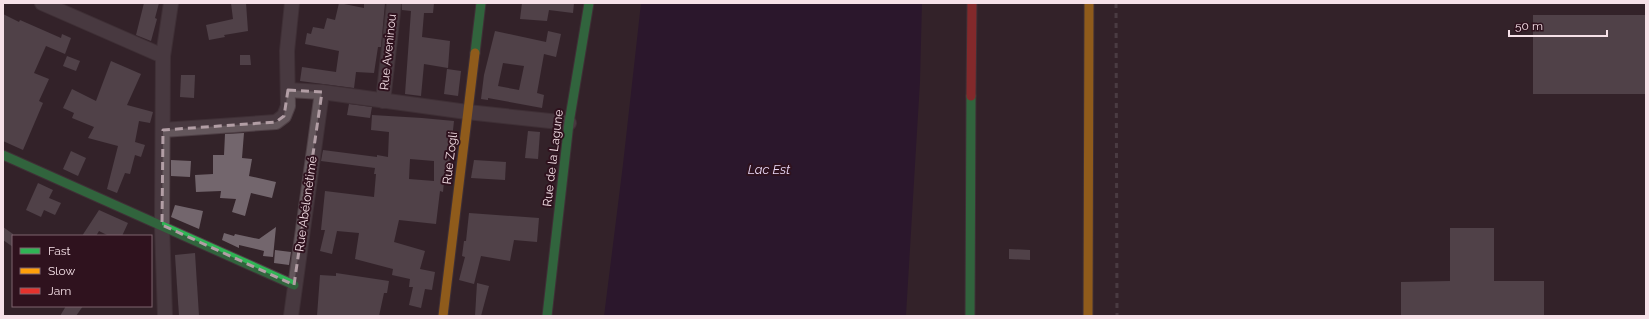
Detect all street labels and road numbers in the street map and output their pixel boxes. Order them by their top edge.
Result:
street label: Rue Aveninou [377,13,399,91]
street label: Rue de la Lagune [540,109,566,207]
street label: Rue Zogli [440,131,460,185]
street label: Rue Abélonétimé [292,155,320,253]

